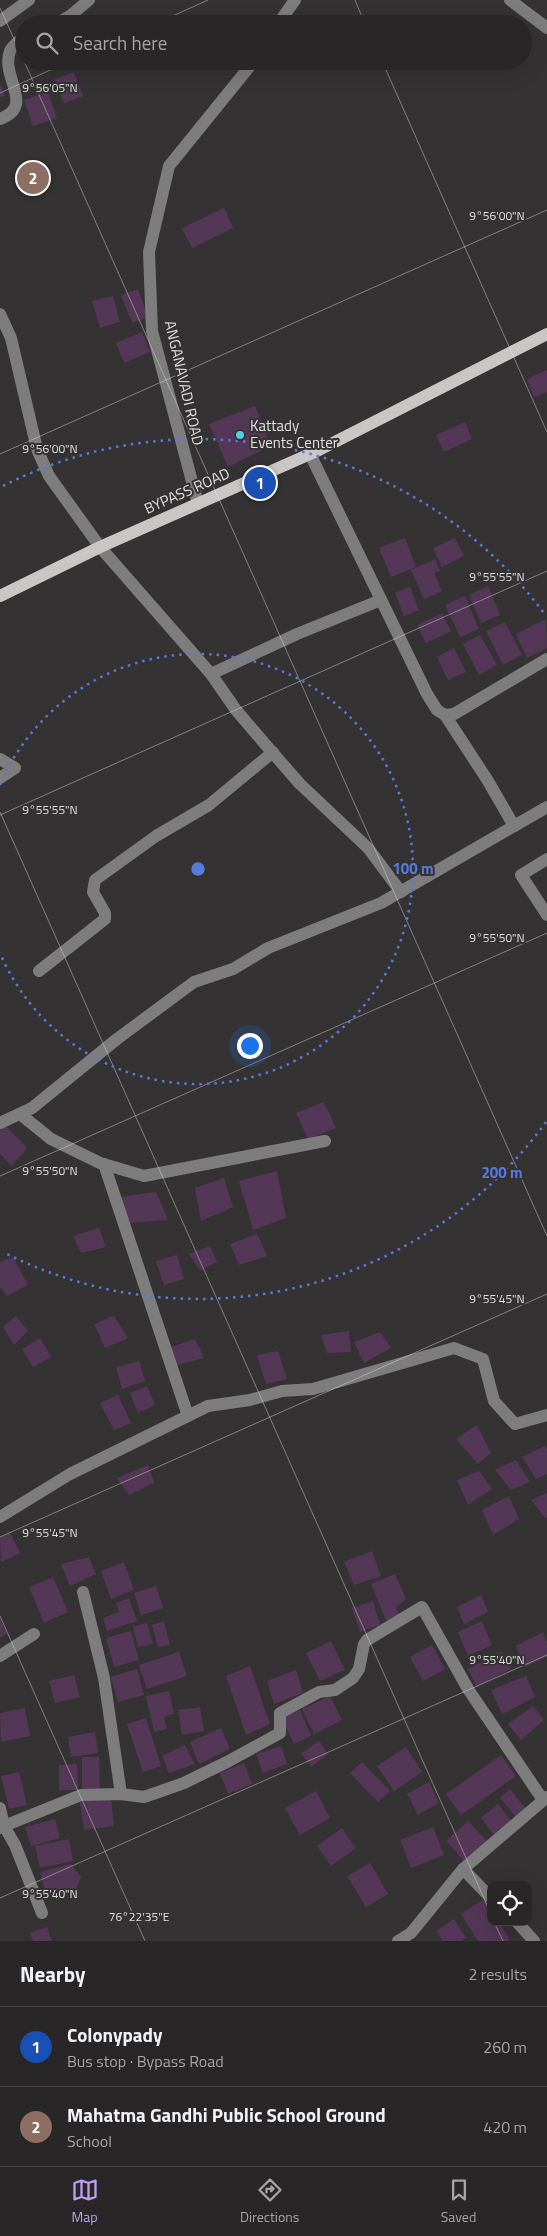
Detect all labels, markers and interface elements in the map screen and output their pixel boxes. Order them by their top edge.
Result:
search box [15,15,532,70]
text: Search here [73,28,167,57]
icon: search [33,29,61,57]
text: 9°56'05"N [22,78,78,97]
pin: 2 [17,159,49,197]
text: 9°56'00"N [469,206,525,225]
street label: ANGANAVADI ROAD [159,318,210,448]
place label: Kattady Events Center [250,414,338,454]
marker: Kattady Events Center [234,429,246,441]
text: 9°56'00"N [22,439,78,458]
street label: BYPASS ROAD [140,461,233,520]
pin: 1 [244,464,276,502]
text: 9°55'55"N [469,567,525,586]
text: 9°55'55"N [22,800,78,819]
text: 100 m [392,857,434,880]
centre of rings [189,860,207,878]
text: 9°55'50"N [469,928,525,947]
your location [237,1033,263,1059]
text: 9°55'50"N [22,1161,78,1180]
text: 200 m [481,1161,523,1184]
text: 9°55'45"N [469,1289,525,1308]
text: 9°55'45"N [22,1523,78,1542]
text: 9°55'40"N [469,1650,525,1669]
map controls [487,1881,532,1926]
button: locate [487,1881,532,1926]
text: 9°55'40"N [22,1884,78,1903]
text: 76°22'35"E [109,1907,170,1926]
text: Nearby [20,1958,85,1990]
text: 2 results [468,1962,527,1986]
text: Colonypady [67,2020,162,2049]
text: 1 [32,2035,40,2059]
text: 260 m [483,2035,527,2059]
text: Bus stop · Bypass Road [67,2049,224,2073]
text: Mahatma Gandhi Public School Ground [67,2100,386,2129]
text: 2 [32,2115,40,2139]
text: 420 m [483,2115,527,2139]
text: School [67,2129,112,2153]
tab: Map [71,2176,99,2227]
tab: Directions [240,2176,299,2227]
tab: Saved [441,2176,476,2227]

